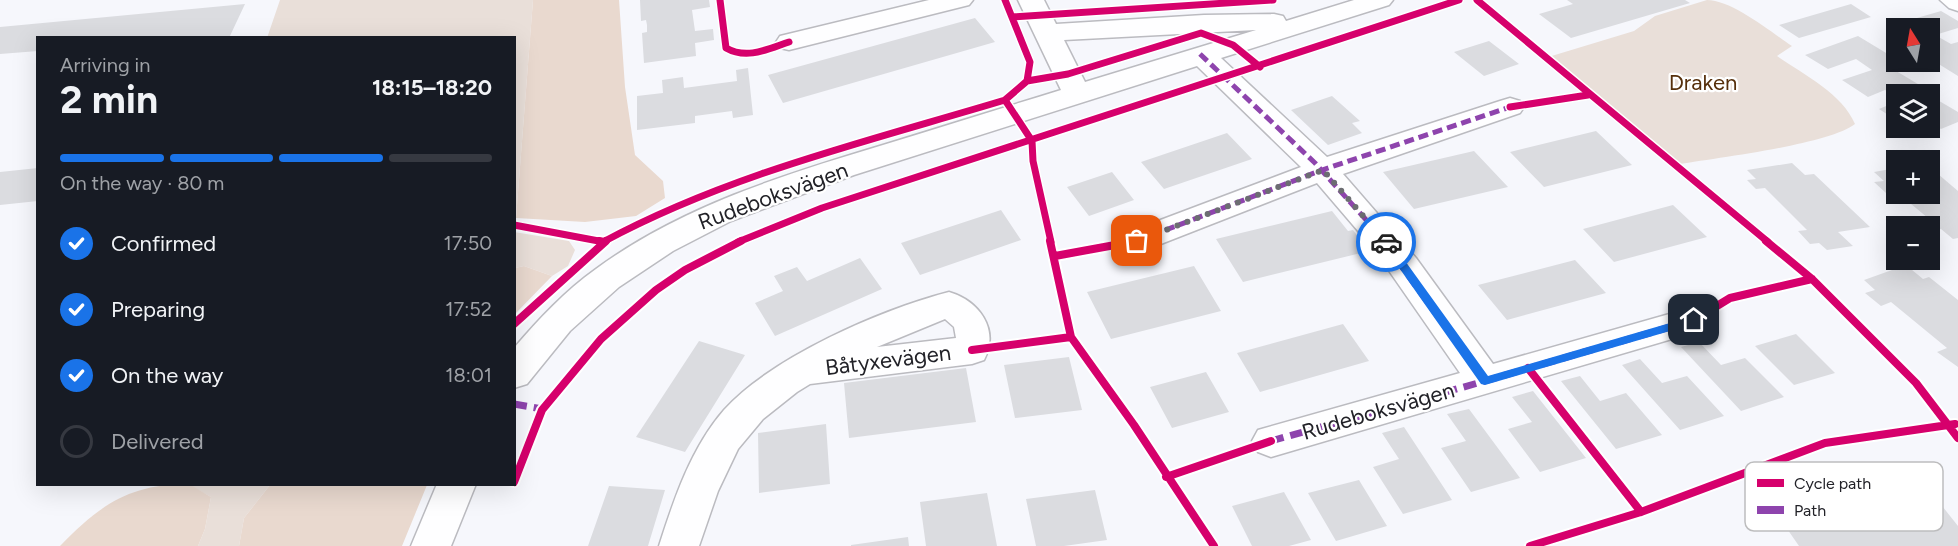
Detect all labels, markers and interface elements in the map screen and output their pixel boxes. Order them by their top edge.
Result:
north arrow [1886,18,1940,72]
map controls [1886,18,1940,270]
text: Arriving in [60,53,150,77]
park label: Draken [1669,69,1737,96]
text: 18:15–18:20 [372,74,492,101]
text: 2 min [60,76,158,123]
button: layers [1886,84,1940,138]
button: + [1886,150,1940,204]
street label: Rudeboksvägen [694,156,852,236]
text: On the way · 80 m [60,171,224,195]
courier [1356,212,1416,272]
pin [1111,215,1162,266]
button: − [1886,216,1940,270]
icon: bag [1120,224,1153,257]
icon: car [1370,226,1403,259]
icon: check [60,227,93,260]
text: Confirmed [111,230,216,257]
text: 17:50 [444,231,492,255]
icon: check [60,293,93,326]
pin [1668,294,1719,345]
text: Preparing [111,296,205,323]
text: 17:52 [445,297,492,321]
icon: home [1677,303,1710,336]
street label: Båtyxevägen [824,339,952,381]
icon: check [60,359,93,392]
text: On the way [111,362,223,389]
text: 18:01 [445,363,492,387]
street label: Rudeboksvägen [1299,376,1457,446]
text: Delivered [111,428,204,455]
legend [1745,462,1943,531]
text: Cycle path [1794,474,1871,493]
text: Path [1794,501,1826,520]

